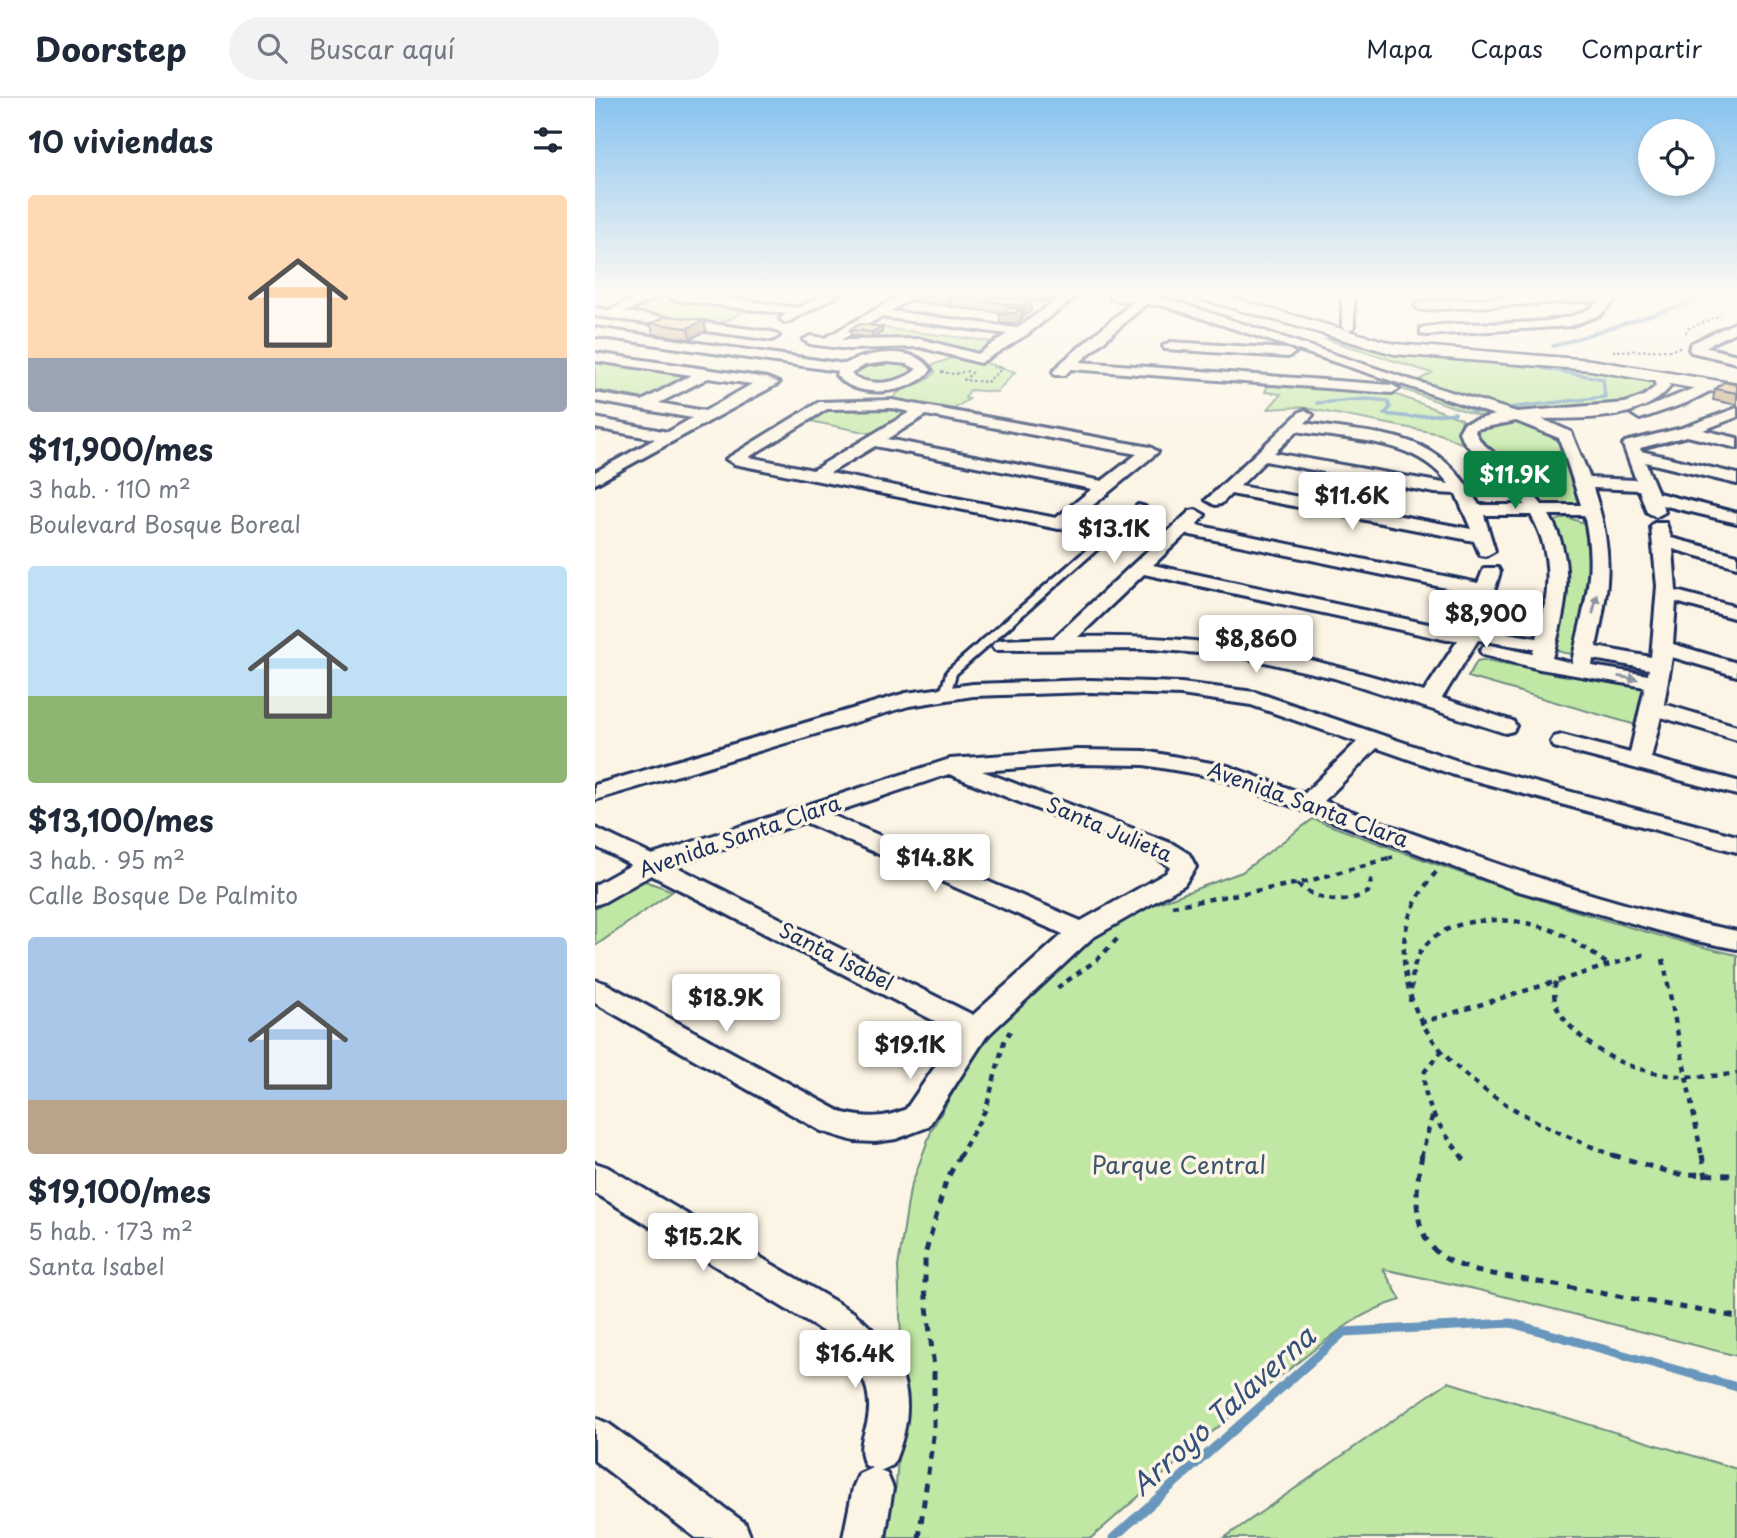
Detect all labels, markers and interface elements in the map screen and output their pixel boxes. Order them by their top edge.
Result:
search box [229,17,719,80]
text: Doorstep [35,23,187,73]
icon: search [253,29,291,67]
text: Buscar aquí [309,29,455,68]
text: Mapa [1366,30,1432,66]
text: Capas [1470,30,1543,66]
text: Compartir [1581,30,1702,66]
text: 10 viviendas [28,118,213,163]
map controls [1638,119,1715,196]
button: locate [1638,119,1715,196]
icon: filters [529,121,567,159]
icon: home [235,240,361,366]
text: $11,900/mes [28,426,213,471]
pin: $11.9K [1458,452,1572,511]
text: $11.9K [1480,456,1550,491]
text: 3 hab. · 110 m² [28,471,191,506]
pin: $11.6K [1295,472,1409,532]
text: $11.6K [1315,477,1389,512]
pin: $13.1K [1057,505,1171,565]
text: Boulevard Bosque Boreal [28,506,301,541]
text: $13.1K [1078,510,1150,545]
pin: $8,900 [1429,590,1543,650]
one-way arrow [1590,593,1601,615]
text: $8,900 [1445,595,1527,630]
icon: home [235,611,361,737]
pin: $8,860 [1199,616,1313,675]
text: $8,860 [1215,620,1297,655]
one-way arrow [1617,673,1639,684]
street label: Avenida Santa Clara [1204,752,1414,855]
street label: Avenida Santa Clara [634,785,845,885]
street label: Santa Julieta [1042,787,1178,869]
text: $13,100/mes [28,797,214,842]
pin: $14.8K [878,834,992,894]
text: $14.8K [896,839,974,874]
text: 3 hab. · 95 m² [28,842,185,877]
text: Calle Bosque De Palmito [28,877,298,912]
street label: Santa Isabel [774,913,900,998]
pin: $18.9K [669,974,783,1034]
text: $18.9K [688,979,764,1014]
icon: home [235,982,361,1108]
pin: $19.1K [853,1021,967,1081]
text: $19.1K [874,1026,946,1061]
park label: Parque Central [1092,1146,1266,1182]
text: $19,100/mes [28,1168,211,1213]
text: 5 hab. · 173 m² [28,1213,193,1248]
pin: $15.2K [646,1214,760,1273]
text: $15.2K [664,1218,742,1253]
text: Santa Isabel [28,1248,165,1283]
water label: Arroyo Talaverna [1120,1314,1325,1505]
pin: $16.4K [798,1330,912,1390]
text: $16.4K [815,1335,895,1370]

